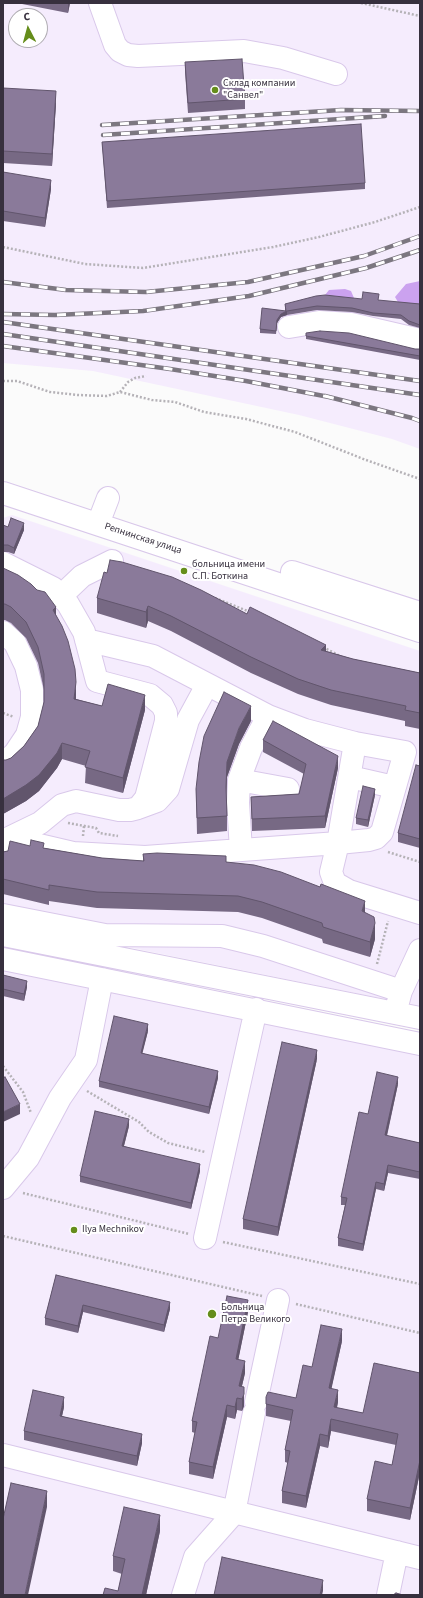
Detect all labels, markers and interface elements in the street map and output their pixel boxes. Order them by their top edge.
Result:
north arrow [8,8,48,48]
text: С [23,9,31,24]
place label: Склад компании "Санвел" [223,78,295,102]
marker: Склад компании "Санвел" [210,85,220,95]
street label: Репнинская улица [103,521,183,557]
place label: больница имени С.П. Боткина [192,559,265,582]
marker: больница имени С.П. Боткина [179,566,189,576]
place label: Ilya Mechnikov [82,1224,144,1236]
marker: Ilya Mechnikov [69,1225,79,1235]
place label: Больница Петра Великого [221,1302,290,1326]
marker: Больница Петра Великого [206,1308,218,1320]

